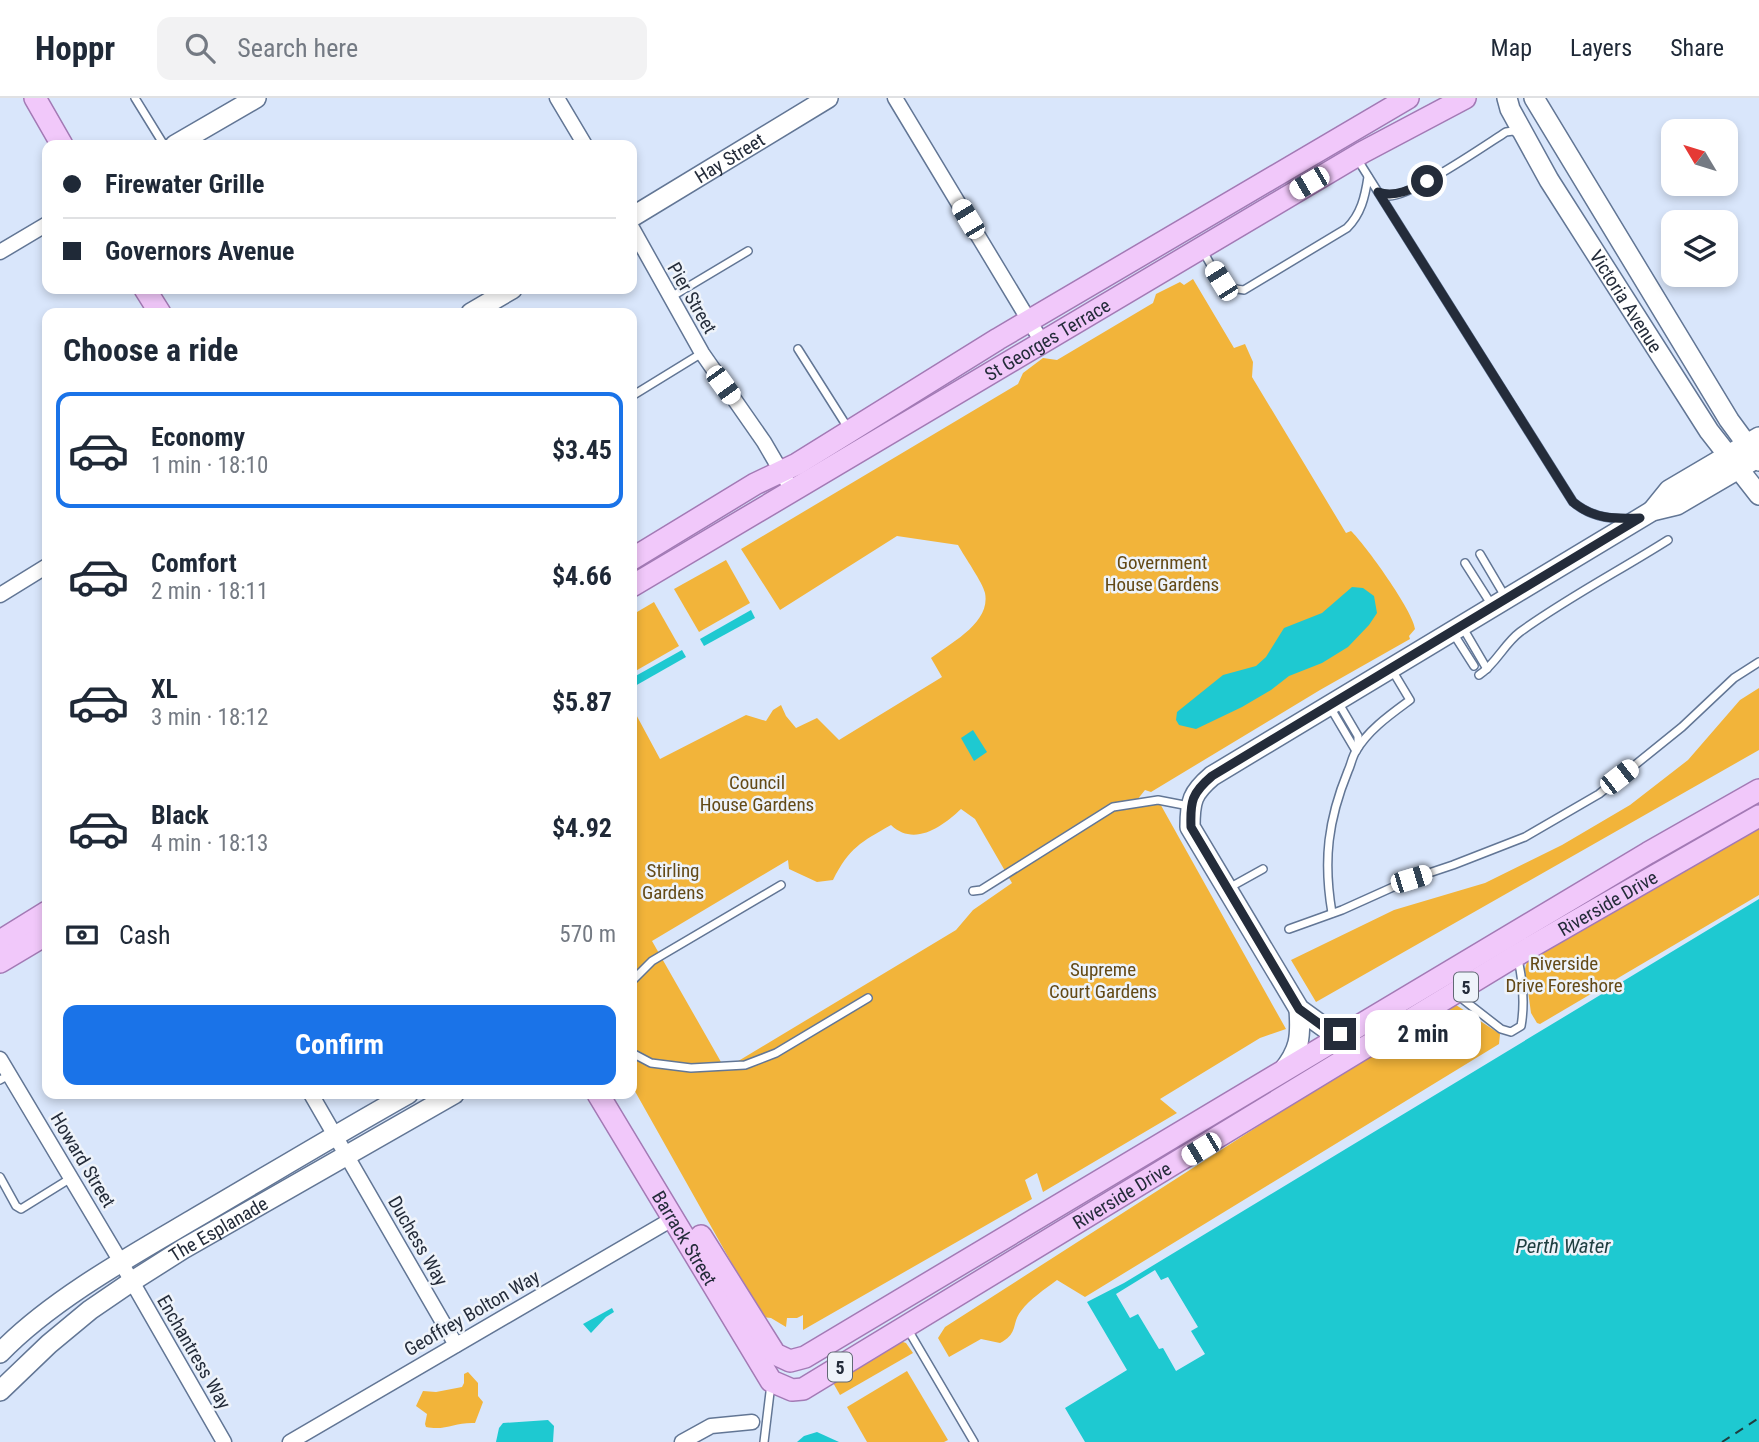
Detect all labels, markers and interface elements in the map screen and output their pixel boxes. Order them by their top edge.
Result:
search box [157,17,647,80]
text: Hoppr [35,29,115,68]
icon: search [181,29,219,67]
text: Search here [237,33,358,63]
text: Map [1491,34,1532,62]
text: Layers [1570,34,1632,62]
text: Share [1670,34,1724,62]
north arrow [1661,119,1738,196]
map controls [1661,119,1738,287]
street label: Hay Street [690,128,769,188]
car [1286,163,1333,203]
route start [1411,165,1443,197]
text: Firewater Grille [105,169,264,199]
car [949,196,988,242]
button: layers [1661,210,1738,287]
text: Governors Avenue [105,236,295,266]
street label: Victoria Avenue [1585,245,1667,357]
street label: Pier Street [662,258,722,338]
car [1201,258,1242,304]
street label: St Georges Terrace [980,293,1114,386]
text: Choose a ride [63,331,238,369]
car [703,362,744,408]
icon: car [67,419,130,482]
text: Economy [151,422,245,452]
text: $3.45 [552,435,612,465]
text: 1 min · 18:10 [151,452,268,479]
icon: car [67,545,130,608]
text: Comfort [151,548,237,578]
park label: Government House Gardens [1105,551,1219,596]
text: $4.66 [552,561,612,591]
text: 2 min · 18:11 [151,578,268,605]
icon: car [67,671,130,734]
text: XL [151,674,178,704]
text: $5.87 [552,687,612,717]
text: 3 min · 18:12 [151,704,268,731]
car [1596,756,1643,798]
park label: Council House Gardens [700,771,814,816]
icon: car [67,797,130,860]
text: Black [151,800,209,830]
text: $4.92 [552,813,612,843]
text: 4 min · 18:13 [151,830,268,857]
park label: Stirling Gardens [642,859,704,904]
car [1388,863,1435,895]
street label: Riverside Drive [1554,865,1661,941]
icon: cash [63,916,101,954]
text: Cash [119,920,171,950]
text: 570 m [559,921,616,948]
park label: Riverside Drive Foreshore [1505,952,1623,997]
park label: Supreme Court Gardens [1049,958,1157,1003]
road number: 5 [1454,972,1478,1002]
button: Confirm [63,1005,616,1085]
callout: 2 min [1364,1010,1480,1058]
route end [1324,1018,1356,1050]
text: 2 min [1397,1021,1449,1048]
street label: Howard Street [46,1108,120,1212]
car [1178,1129,1225,1169]
street label: Riverside Drive [1068,1157,1175,1234]
street label: Barrack Street [647,1187,722,1289]
street label: The Esplanade [165,1192,272,1266]
street label: Duchess Way [383,1192,453,1290]
water label: Perth Water [1516,1234,1611,1258]
street label: Geoffrey Bolton Way [400,1265,544,1361]
street label: Enchantress Way [152,1291,236,1413]
road number: 5 [828,1352,852,1382]

